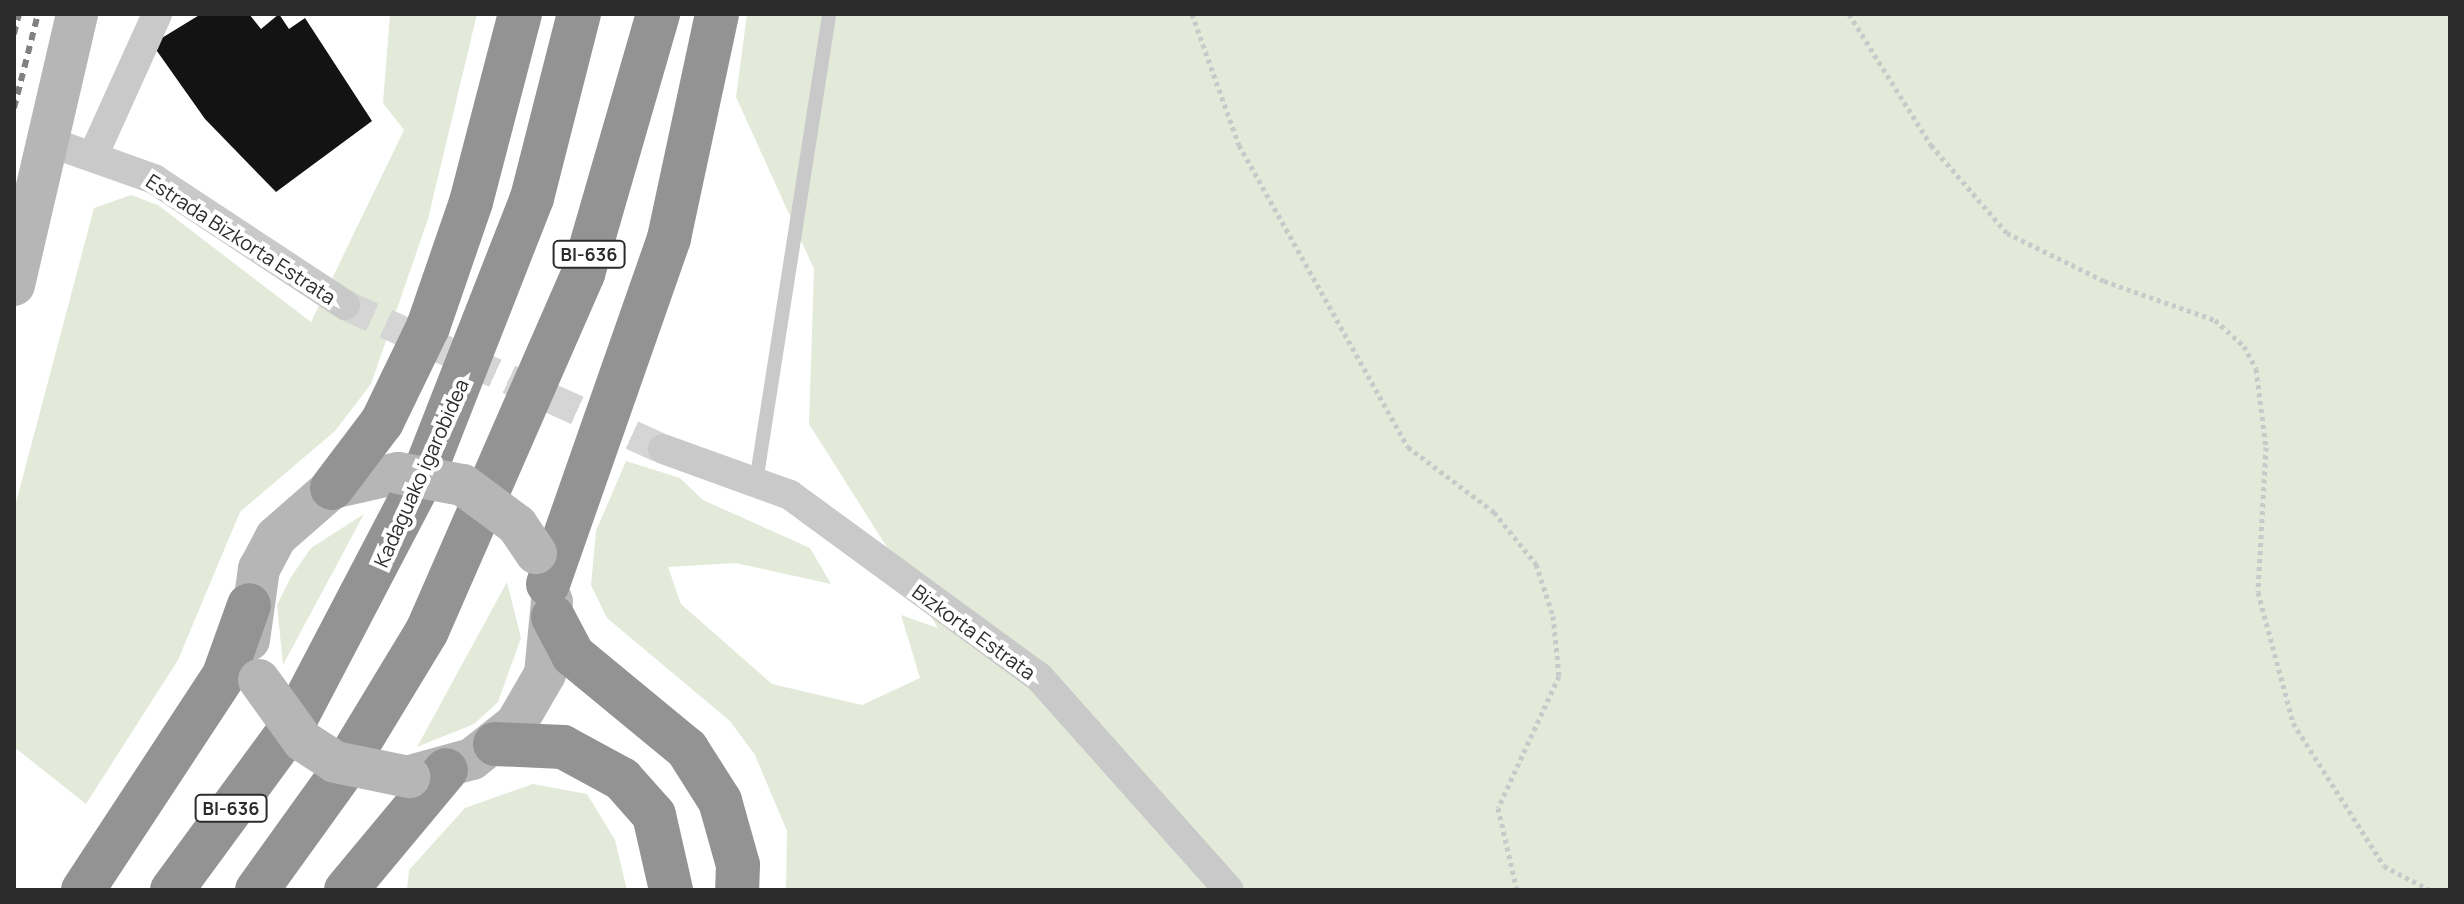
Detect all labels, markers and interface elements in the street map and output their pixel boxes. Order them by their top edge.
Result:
street label: Estrada Bizkorta Estrata [142,169,340,309]
road number: BI-636 [551,240,627,268]
street label: Kadaguako igarobidea [369,375,473,571]
street label: Bizkorta Estrata [908,579,1040,685]
road number: BI-636 [193,794,269,822]

